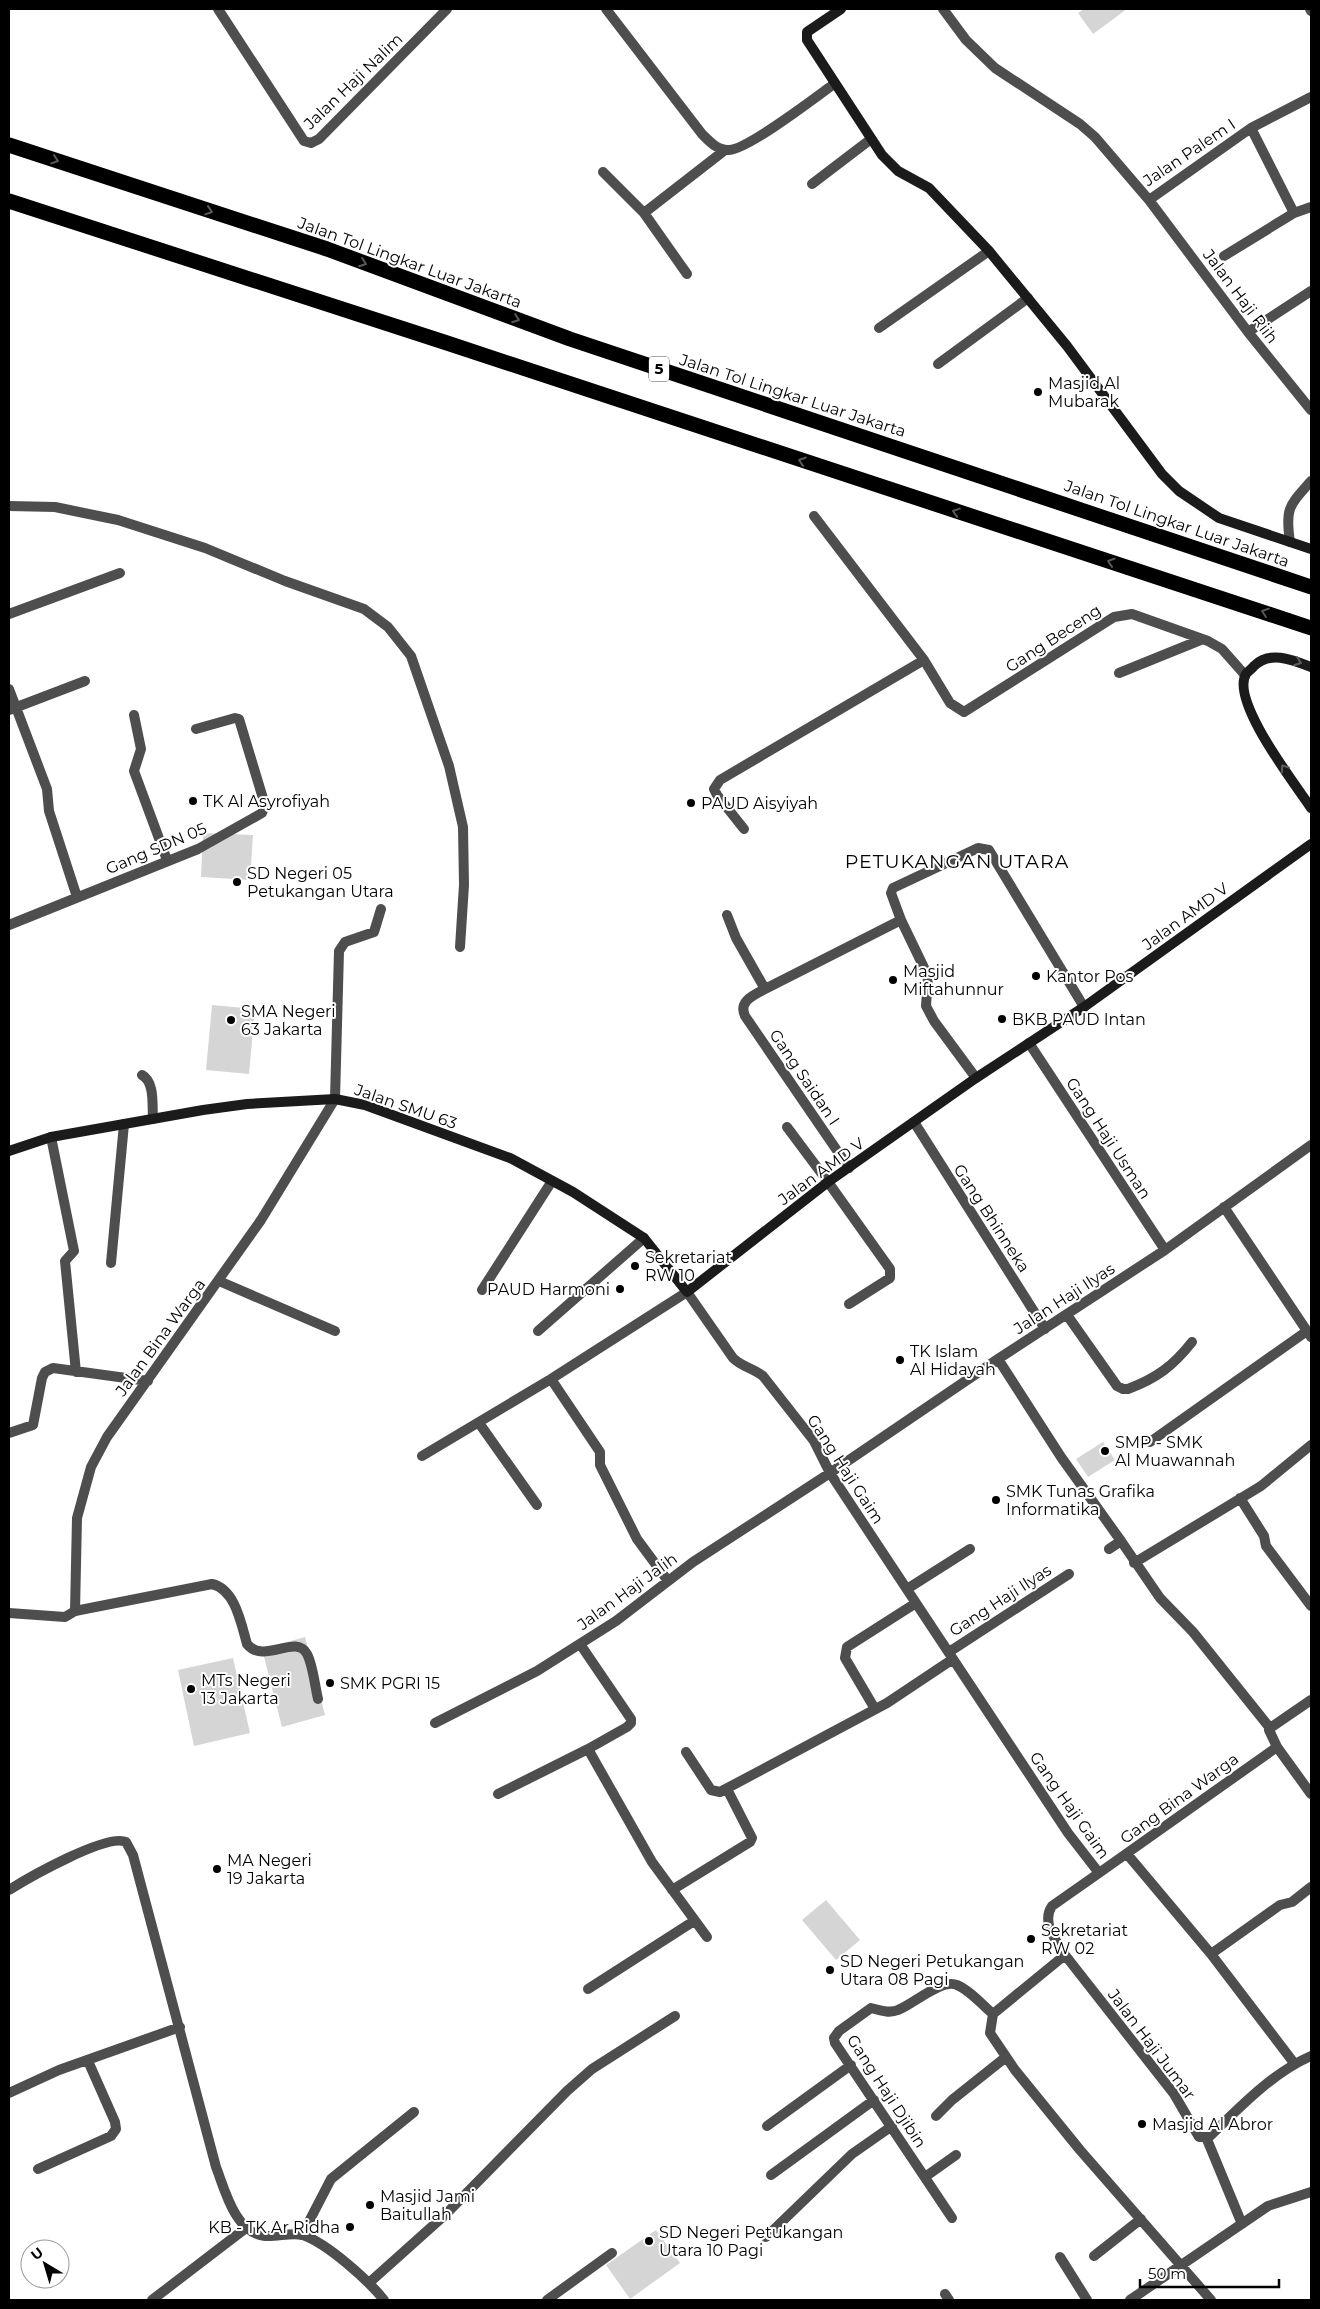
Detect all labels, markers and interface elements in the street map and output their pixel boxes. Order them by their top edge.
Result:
street label: Jalan Haji Nalim [299,30,407,134]
street label: Jalan Palem I [1139,115,1239,191]
one-way arrow [50,154,59,164]
one-way arrow [205,205,213,215]
street label: Jalan Tol Lingkar Luar Jakarta [294,213,524,312]
street label: Jalan Haji Riih [1199,245,1282,347]
one-way arrow [358,257,367,267]
one-way arrow [511,313,520,323]
street label: Jalan Tol Lingkar Luar Jakarta [676,350,908,441]
road number: 5 [649,356,669,382]
place label: Masjid Al Mubarak [1048,374,1120,411]
marker: Masjid Al Mubarak [1032,386,1044,398]
one-way arrow [798,457,806,467]
street label: Jalan Tol Lingkar Luar Jakarta [1061,476,1292,571]
one-way arrow [952,508,961,518]
one-way arrow [1107,558,1115,568]
street label: Gang Beceng [1002,601,1104,676]
one-way arrow [1262,607,1270,617]
one-way arrow [1293,656,1301,666]
one-way arrow [1281,764,1290,774]
place label: TK Al Asyrofiyah [203,792,330,811]
place label: PAUD Aisyiyah [701,794,818,813]
marker: TK Al Asyrofiyah [187,795,199,807]
marker: PAUD Aisyiyah [685,797,697,809]
street label: Gang SDN 05 [103,819,209,878]
district label: PETUKANGAN UTARA [845,850,1069,873]
place label: SD Negeri 05 Petukangan Utara [247,864,394,901]
marker: SD Negeri 05 Petukangan Utara [231,876,243,888]
street label: Jalan AMD V [1138,878,1233,955]
place label: Masjid Miftahunnur [903,962,1004,999]
place label: Kantor Pos [1046,967,1134,986]
marker: Kantor Pos [1030,970,1042,982]
marker: Masjid Miftahunnur [887,974,899,986]
place label: SMA Negeri 63 Jakarta [241,1002,336,1039]
place label: BKB PAUD Intan [1012,1010,1146,1029]
marker: BKB PAUD Intan [996,1013,1008,1025]
marker: SMA Negeri 63 Jakarta [225,1014,237,1026]
street label: Gang Saidan I [766,1026,844,1129]
street label: Gang Haji Usman [1062,1074,1155,1203]
street label: Jalan SMU 63 [351,1080,460,1133]
street label: Jalan AMD V [774,1133,869,1210]
street label: Gang Bhinneka [950,1161,1034,1276]
place label: Sekretariat RW 10 [645,1248,732,1285]
street label: Jalan Haji Ilyas [1010,1259,1118,1339]
marker: Sekretariat RW 10 [629,1260,641,1272]
street label: Jalan Bina Warga [111,1275,209,1400]
place label: PAUD Harmoni [487,1280,610,1299]
marker: PAUD Harmoni [614,1283,626,1295]
place label: TK Islam Al Hidayah [910,1342,996,1379]
marker: TK Islam Al Hidayah [894,1354,906,1366]
street label: Gang Haji Gaim [803,1411,888,1527]
place label: SMP - SMK Al Muawannah [1115,1433,1235,1470]
marker: SMP - SMK Al Muawannah [1099,1445,1111,1457]
place label: SMK Tunas Grafika Informatika [1006,1482,1155,1519]
marker: SMK Tunas Grafika Informatika [990,1494,1002,1506]
street label: Jalan Haji Jalih [573,1549,681,1634]
street label: Gang Haji Ilyas [946,1560,1055,1640]
place label: MTs Negeri 13 Jakarta [201,1671,291,1708]
place label: SMK PGRI 15 [340,1674,440,1693]
marker: SMK PGRI 15 [324,1677,336,1689]
marker: MTs Negeri 13 Jakarta [185,1683,197,1695]
street label: Gang Haji Gaim [1026,1748,1114,1862]
street label: Gang Bina Warga [1116,1749,1242,1848]
place label: MA Negeri 19 Jakarta [227,1851,312,1888]
marker: MA Negeri 19 Jakarta [211,1863,223,1875]
place label: Sekretariat RW 02 [1041,1921,1128,1958]
marker: Sekretariat RW 02 [1025,1933,1037,1945]
place label: SD Negeri Petukangan Utara 08 Pagi [840,1952,1024,1989]
marker: SD Negeri Petukangan Utara 08 Pagi [824,1964,836,1976]
street label: Jalan Haji Jumar [1103,1985,1199,2103]
street label: Gang Haji Djibin [843,2031,930,2151]
place label: Masjid Al Abror [1152,2115,1273,2134]
marker: Masjid Al Abror [1136,2118,1148,2130]
place label: Masjid Jami Baitullah [380,2187,475,2224]
marker: Masjid Jami Baitullah [364,2199,376,2211]
place label: KB - TK Ar Ridha [208,2218,340,2237]
marker: KB - TK Ar Ridha [344,2221,356,2233]
place label: SD Negeri Petukangan Utara 10 Pagi [659,2223,843,2260]
marker: SD Negeri Petukangan Utara 10 Pagi [643,2235,655,2247]
north arrow [20,2239,70,2289]
text: U [27,2243,47,2264]
scale bar [1140,2256,1279,2288]
text: 50 m [1148,2264,1186,2283]

